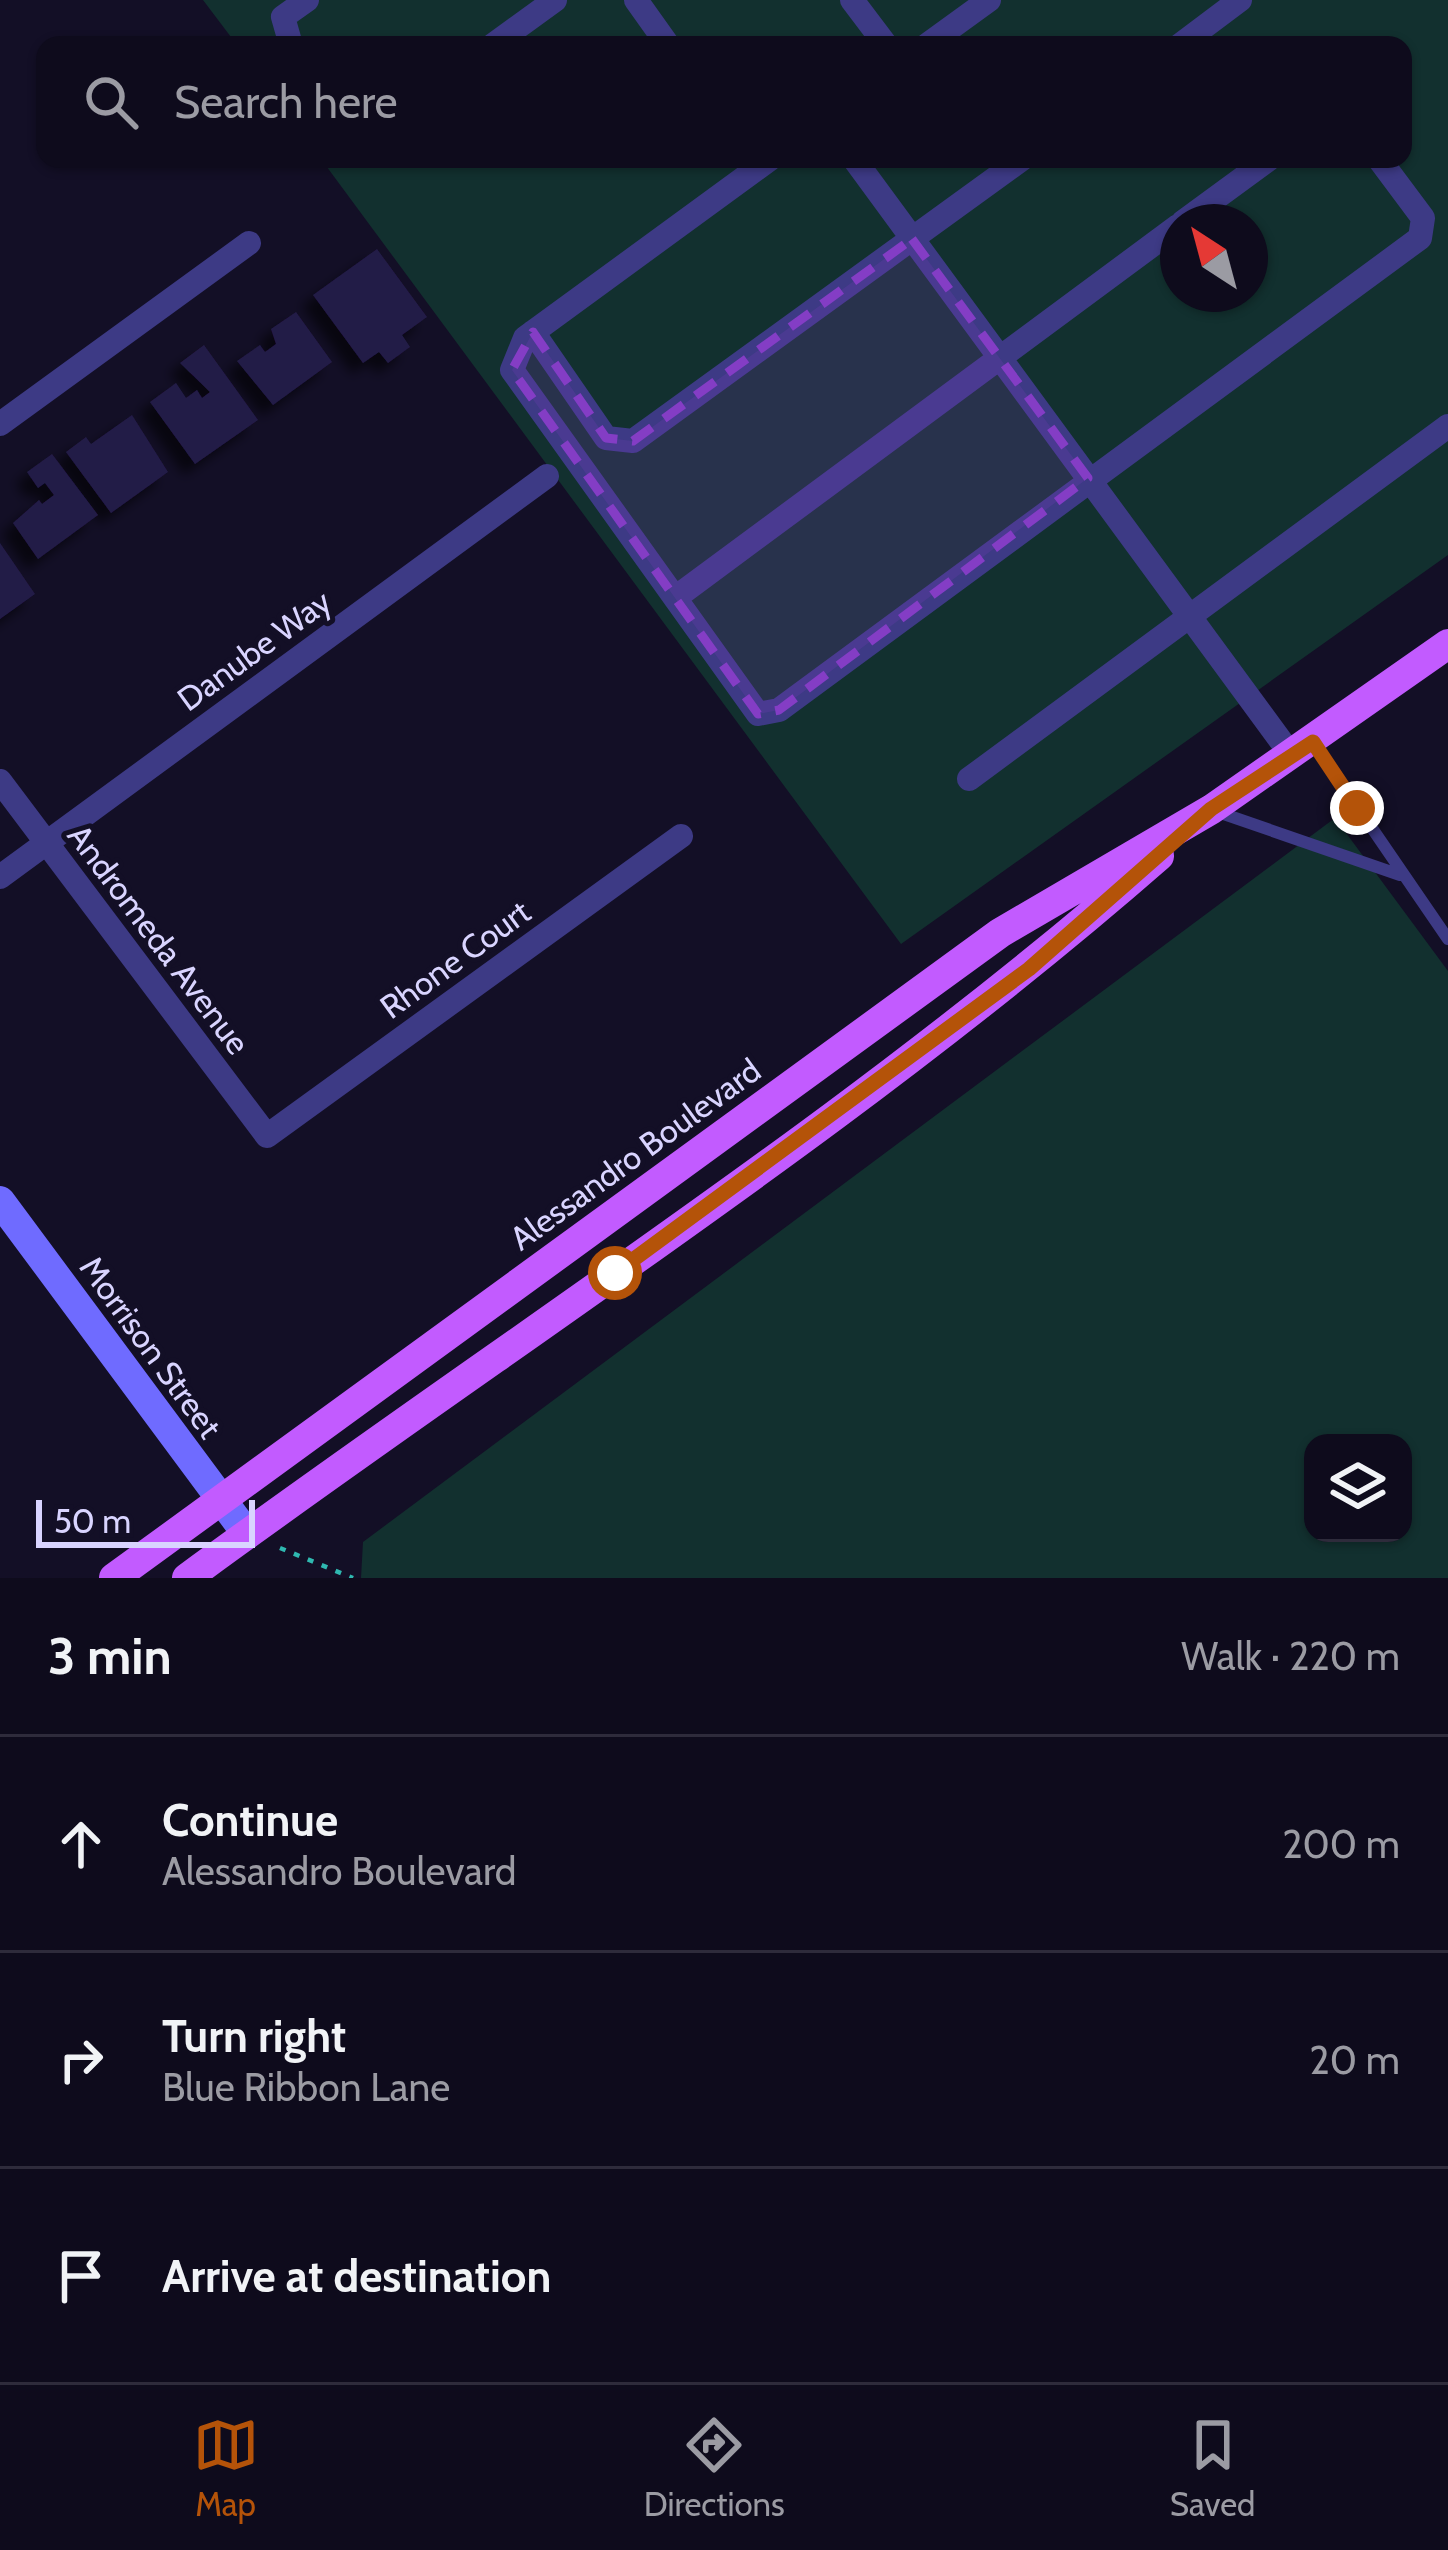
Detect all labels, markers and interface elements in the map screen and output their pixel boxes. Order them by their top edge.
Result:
search box [36,36,1412,168]
icon: search [78,69,144,135]
text: Search here [174,75,398,129]
north arrow [1160,204,1268,312]
street label: Danube Way [170,581,339,719]
route end [1330,781,1384,835]
street label: Andromeda Avenue [60,816,258,1062]
street label: Rhone Court [372,891,538,1027]
street label: Alessandro Boulevard [502,1050,768,1258]
route start [588,1246,642,1300]
street label: Morrison Street [72,1248,230,1446]
map controls [1304,1434,1412,1542]
button: layers [1304,1434,1412,1542]
scale bar [36,1494,255,1547]
text: 50 m [54,1501,131,1541]
text: 3 min [48,1625,172,1687]
text: Walk · 220 m [1181,1632,1400,1680]
text: Continue [162,1793,338,1847]
icon: ahead [48,1811,114,1877]
text: 200 m [1282,1820,1400,1868]
text: Alessandro Boulevard [162,1847,516,1895]
text: Turn right [162,2009,346,2063]
icon: right [48,2027,114,2093]
text: 20 m [1309,2036,1400,2084]
text: Blue Ribbon Lane [162,2063,450,2111]
icon: arrive [48,2243,114,2309]
text: Arrive at destination [162,2249,551,2303]
tab: Map [193,2412,259,2524]
tab: Directions [644,2412,785,2524]
tab: Saved [1170,2412,1255,2524]

